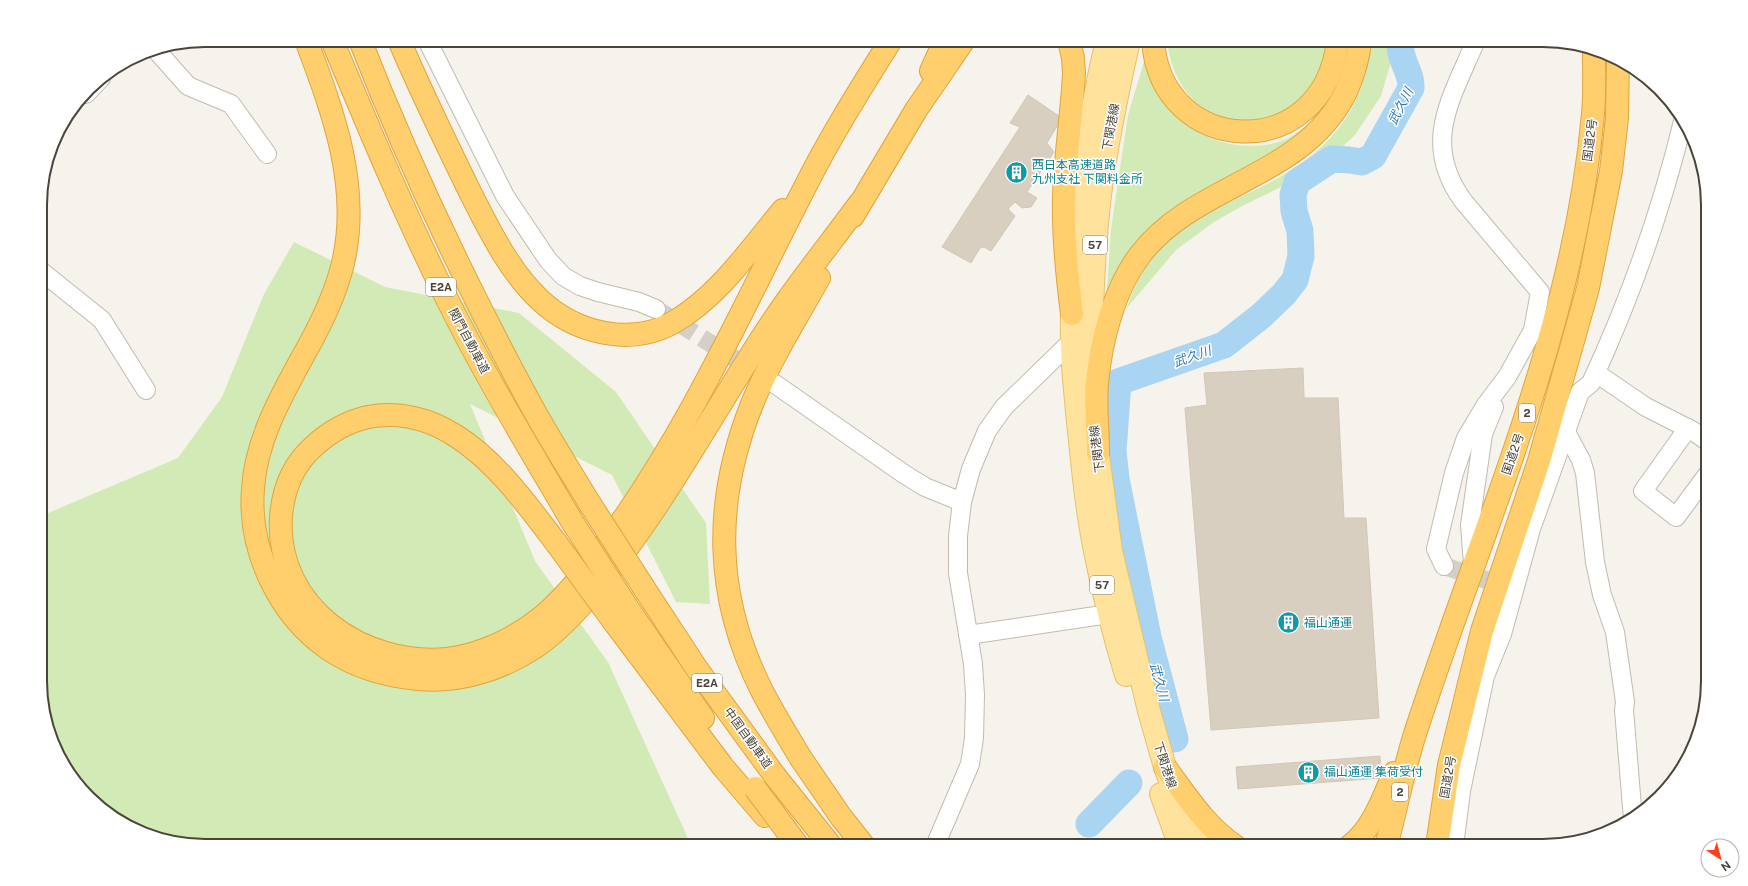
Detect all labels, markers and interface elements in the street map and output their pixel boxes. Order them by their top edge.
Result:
water label: 武久川 [1385,84,1417,127]
street label: 下関港線 [1100,102,1122,152]
street label: 国道2号 [1580,118,1600,162]
place label: 西日本高速道路 九州支社 下関料金所 [1032,158,1143,186]
building icon: 西日本高速道路 九州支社 下関料金所 [1003,159,1029,185]
road number: 57 [1083,236,1107,254]
road number: E2A [426,278,456,296]
street label: 関門自動車道 [446,306,492,376]
water label: 武久川 [1171,342,1215,370]
road number: 2 [1519,404,1535,422]
street label: 下関港線 [1087,424,1107,474]
street label: 国道2号 [1499,431,1527,477]
road number: 57 [1090,576,1114,594]
building icon: 福山通運 [1275,610,1301,636]
place label: 福山通運 [1304,616,1352,630]
water label: 武久川 [1147,661,1172,705]
road number: E2A [692,674,722,692]
street label: 中国自動車道 [721,705,775,771]
street label: 下関港線 [1151,740,1179,790]
street label: 国道2号 [1437,755,1459,799]
building icon: 福山通運 集荷受付 [1295,759,1321,785]
place label: 福山通運 集荷受付 [1324,765,1423,779]
road number: 2 [1392,783,1408,801]
north arrow [1700,838,1740,878]
text: N [1719,859,1733,873]

